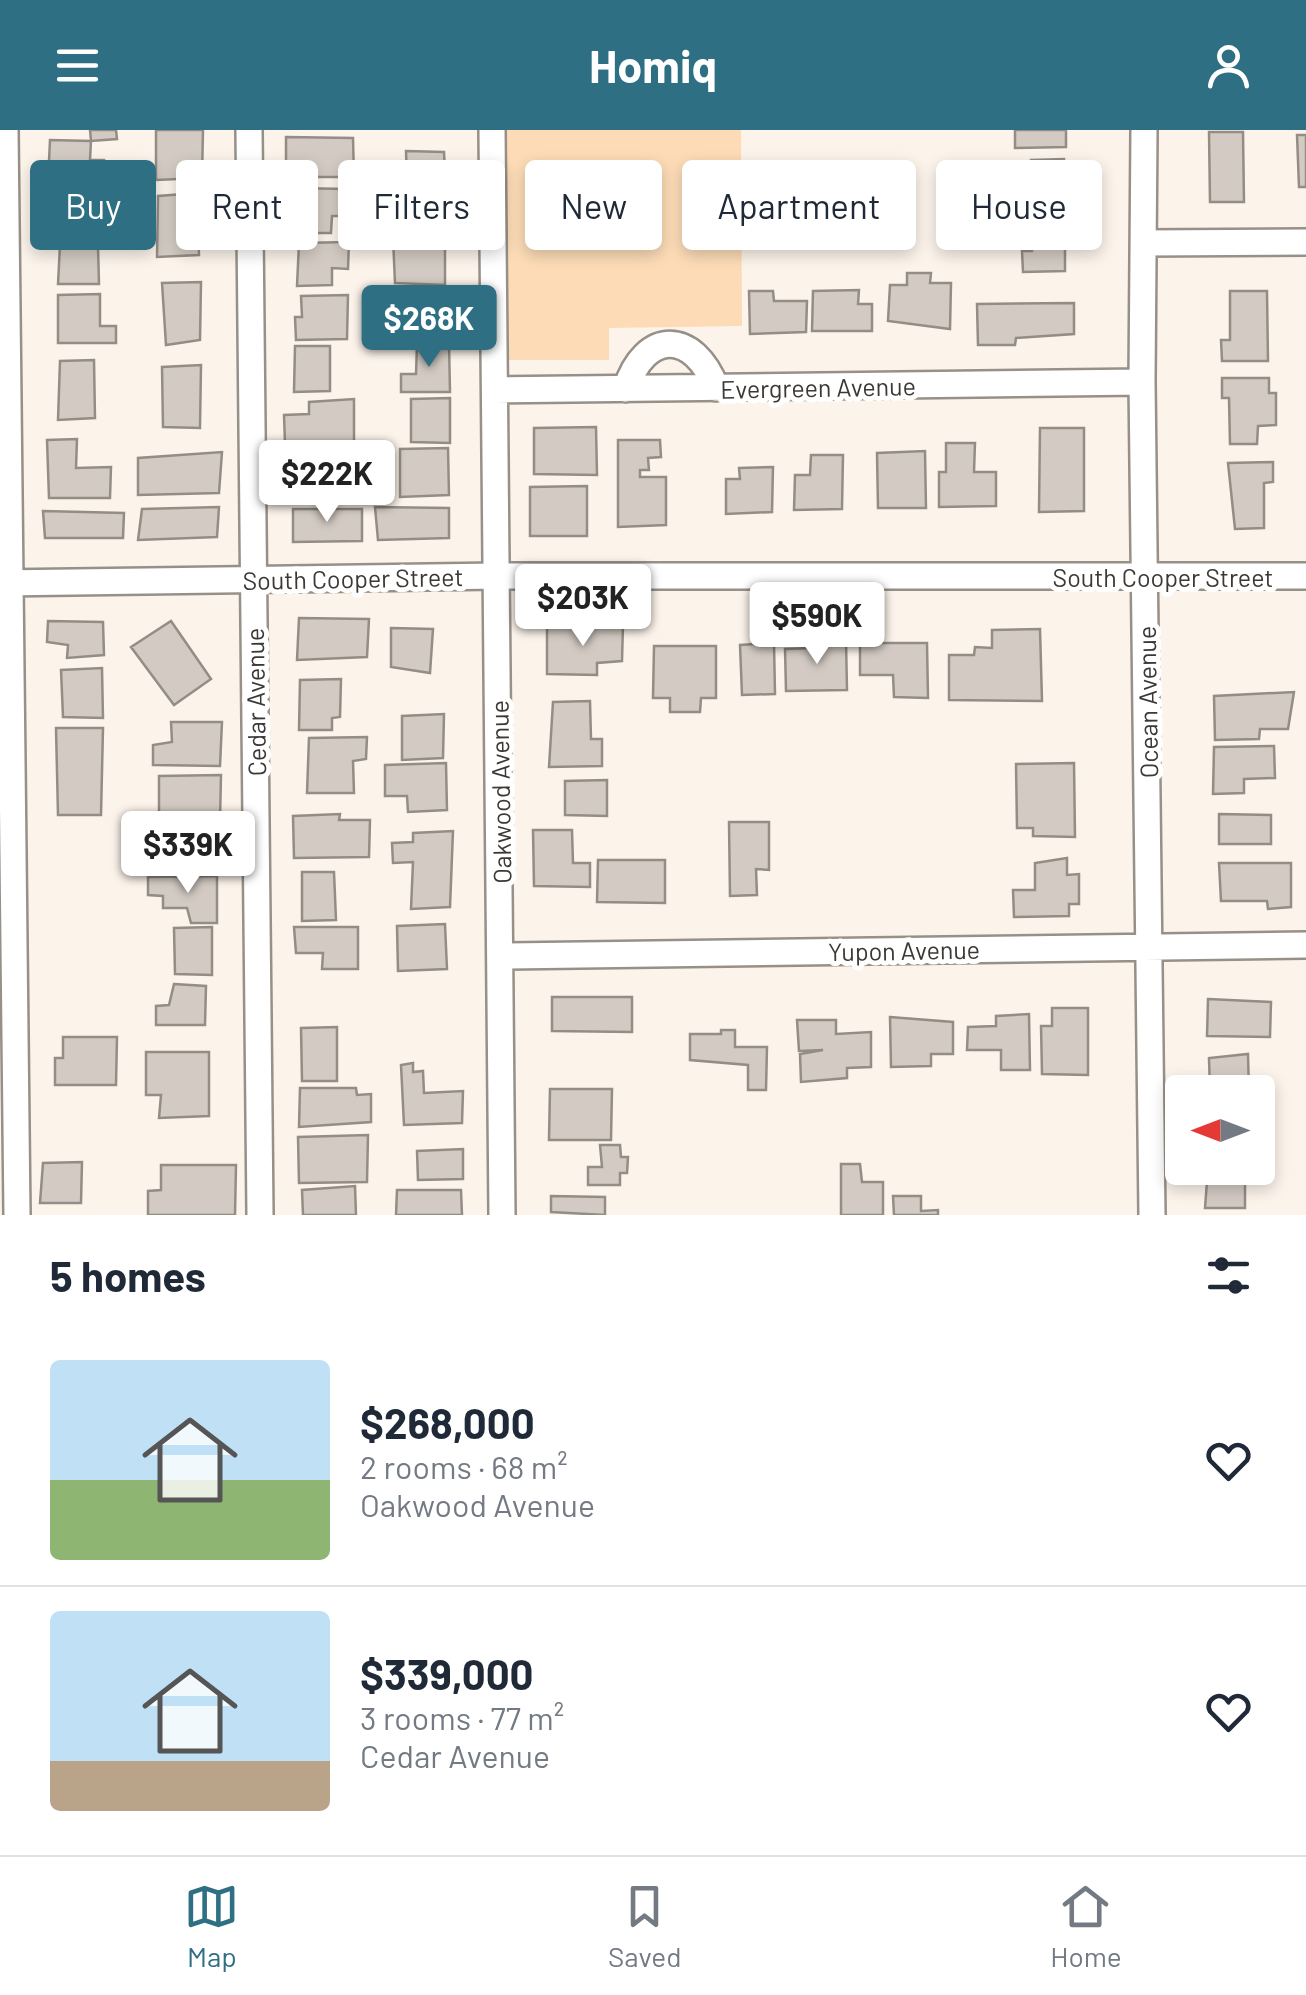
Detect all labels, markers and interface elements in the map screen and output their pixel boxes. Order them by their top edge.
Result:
icon: menu [50,38,105,93]
text: Homiq [589,38,717,92]
icon: person [1201,38,1256,93]
chip: Buy [30,160,156,250]
chip: Rent [176,160,318,250]
chip: Filters [338,160,505,250]
chip: New [525,160,662,250]
chip: Apartment [682,160,916,250]
chip: House [936,160,1102,250]
pin: $268K [359,285,499,370]
text: $268K [384,298,474,336]
street label: Evergreen Avenue [720,370,916,404]
pin: $222K [257,440,397,525]
text: $222K [281,453,373,491]
street label: South Cooper Street [242,561,464,595]
street label: South Cooper Street [1053,562,1273,592]
pin: $203K [513,564,653,649]
text: $203K [537,577,629,615]
pin: $590K [747,582,887,667]
text: $590K [772,595,862,633]
street label: Ocean Avenue [1131,626,1163,778]
street label: Cedar Avenue [239,628,271,776]
street label: Oakwood Avenue [483,700,517,884]
pin: $339K [118,811,258,896]
text: $339K [143,824,233,862]
street label: Yupon Avenue [828,934,980,966]
north arrow [1165,1075,1275,1185]
map controls [1165,1075,1275,1185]
icon: filters [1201,1248,1256,1303]
text: 5 homes [50,1250,206,1300]
text: $268,000 [360,1397,535,1447]
icon: home [130,1400,250,1520]
icon: heart [1201,1433,1256,1488]
text: 2 rooms · 68 m² [360,1447,568,1485]
text: Oakwood Avenue [360,1485,595,1523]
text: $339,000 [360,1648,534,1698]
icon: home [130,1651,250,1771]
icon: heart [1201,1684,1256,1739]
text: 3 rooms · 77 m² [360,1698,564,1736]
text: Cedar Avenue [360,1736,550,1774]
tab: Map [184,1879,239,1973]
tab: Saved [608,1879,681,1973]
tab: Home [1050,1879,1122,1973]

